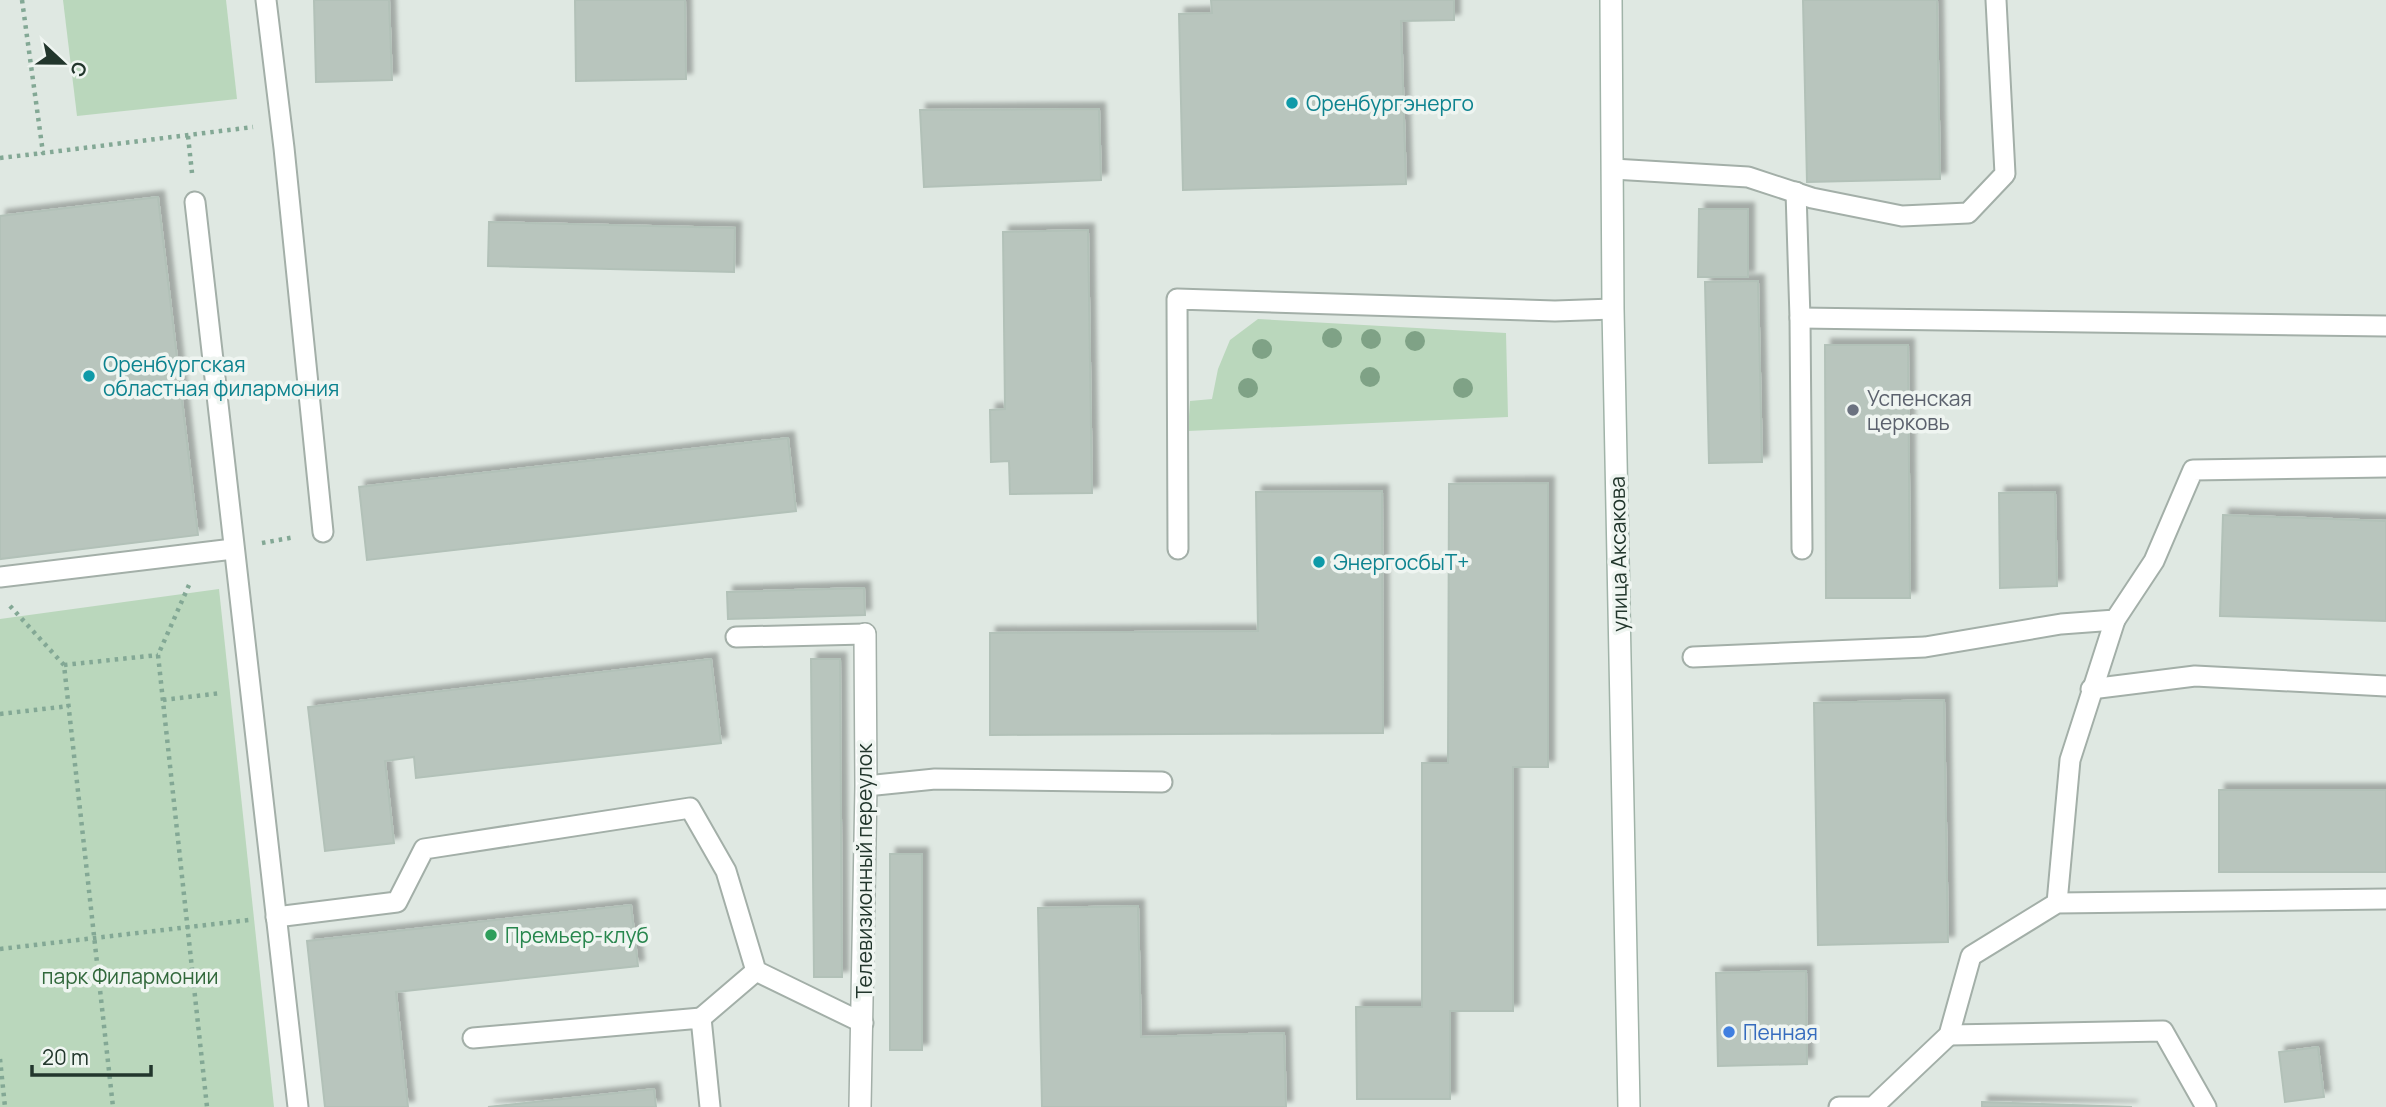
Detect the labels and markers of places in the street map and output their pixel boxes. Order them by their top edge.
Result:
place label: Оренбургэнерго [1306,89,1474,117]
marker: Оренбургэнерго [1284,95,1300,111]
place label: Оренбургская областная филармония [103,350,339,402]
marker: Оренбургская областная филармония [81,368,97,384]
place label: Успенская церковь [1867,384,1972,436]
marker: Успенская церковь [1845,402,1861,418]
place label: ЭнергосбыТ+ [1333,548,1469,576]
marker: ЭнергосбыТ+ [1311,554,1327,570]
place label: Премьер-клуб [505,921,649,949]
marker: Премьер-клуб [483,927,499,943]
place label: Пенная [1743,1018,1818,1046]
marker: Пенная [1721,1024,1737,1040]

